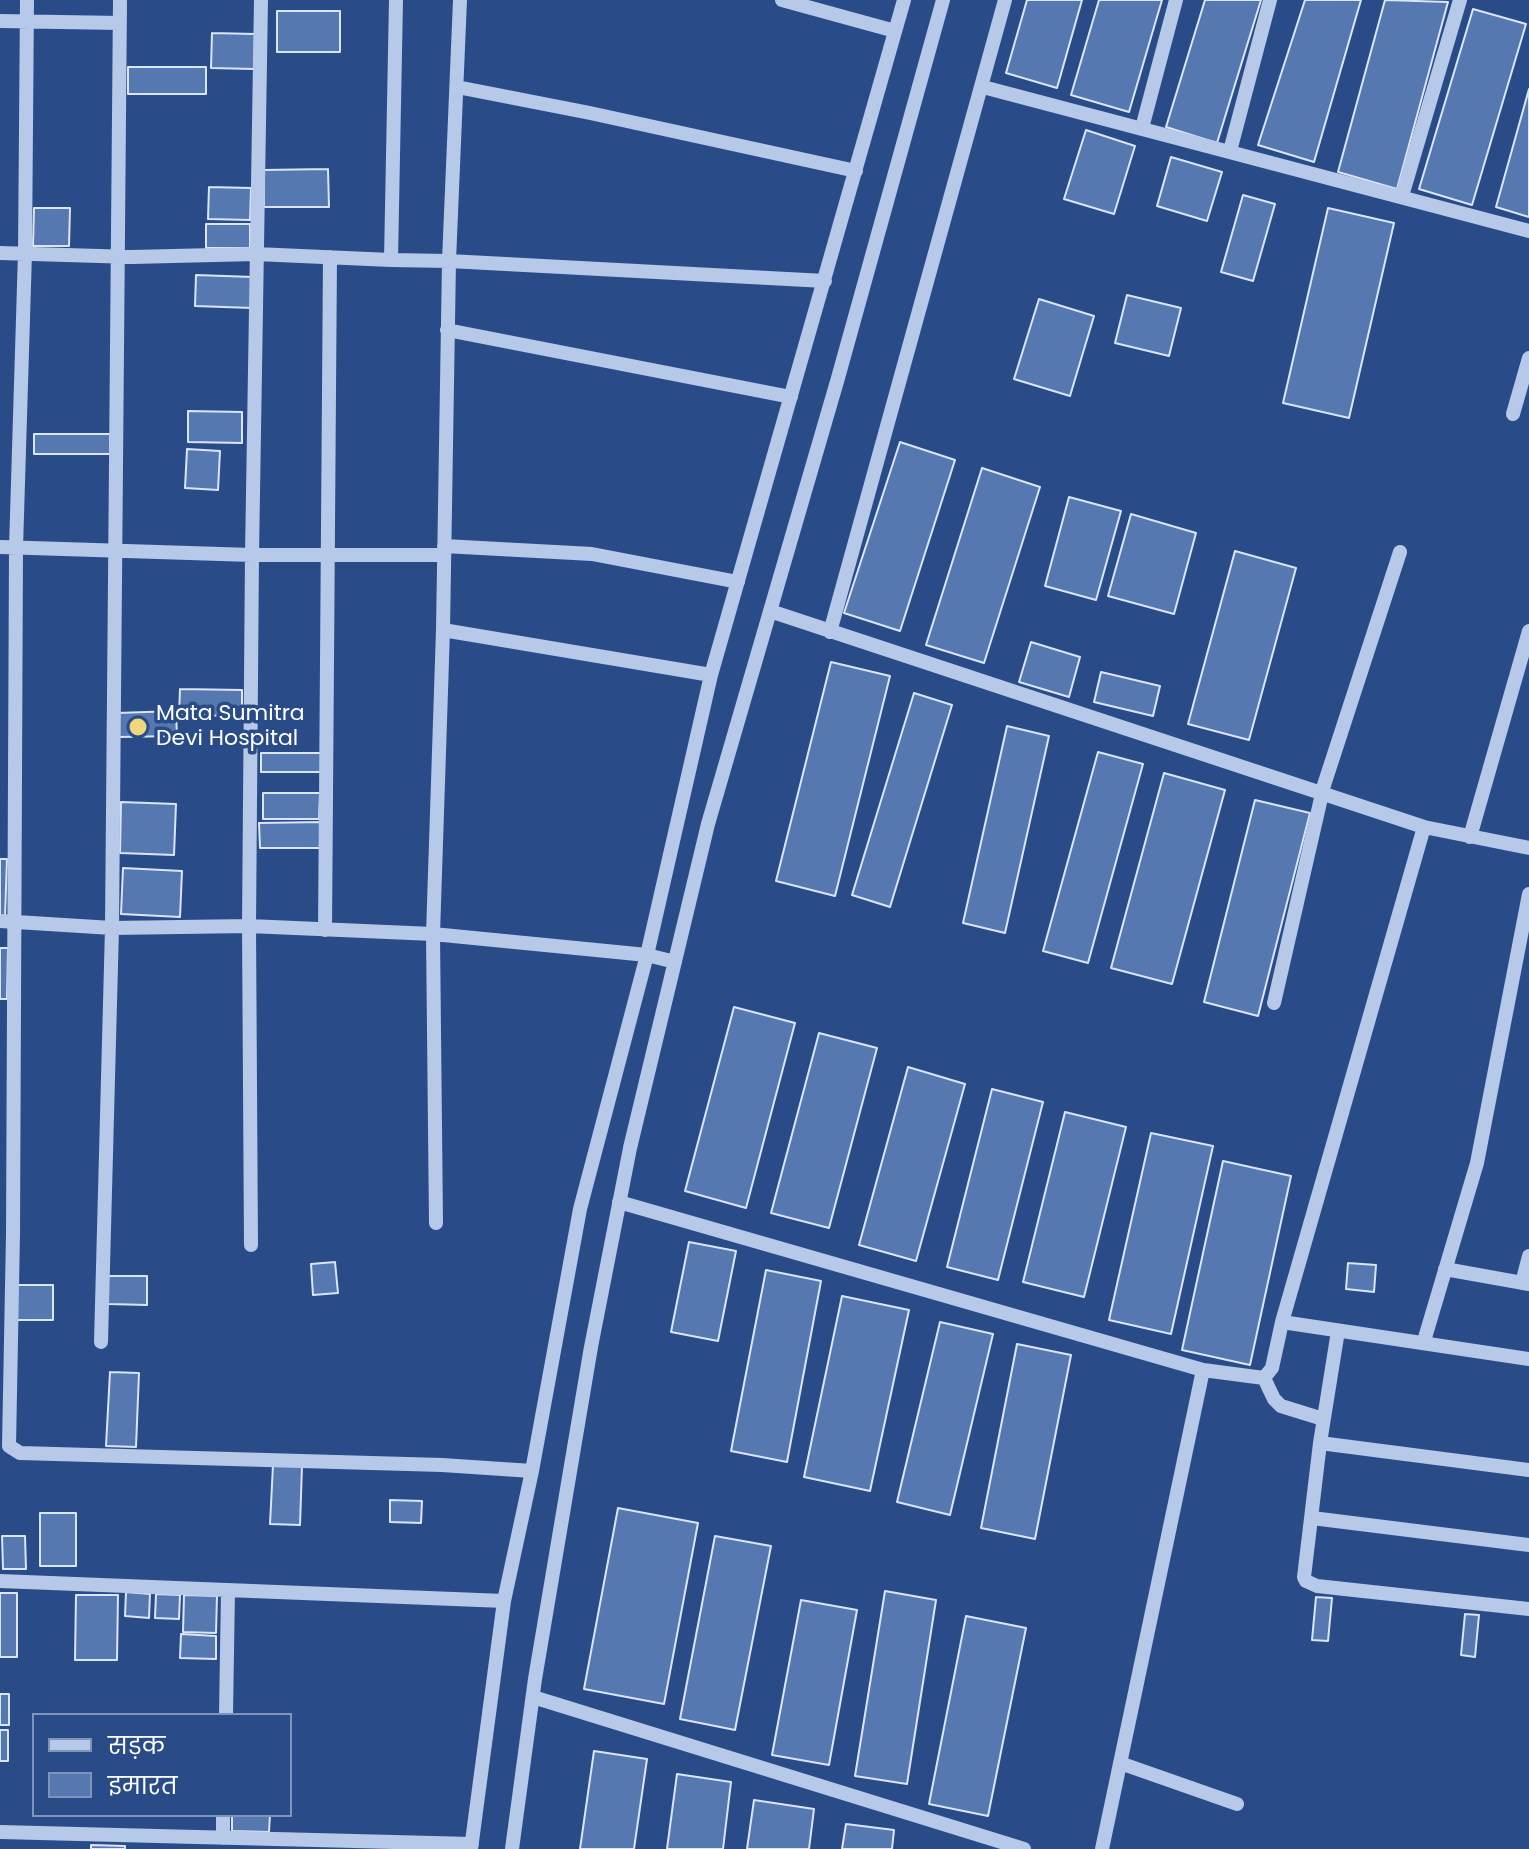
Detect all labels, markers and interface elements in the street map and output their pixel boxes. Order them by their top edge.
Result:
place label: Mata Sumitra Devi Hospital [156,701,305,752]
marker: Mata Sumitra Devi Hospital [127,716,149,738]
legend [32,1713,292,1817]
text: सड़क [108,1729,165,1762]
text: इमारत [108,1769,177,1802]

